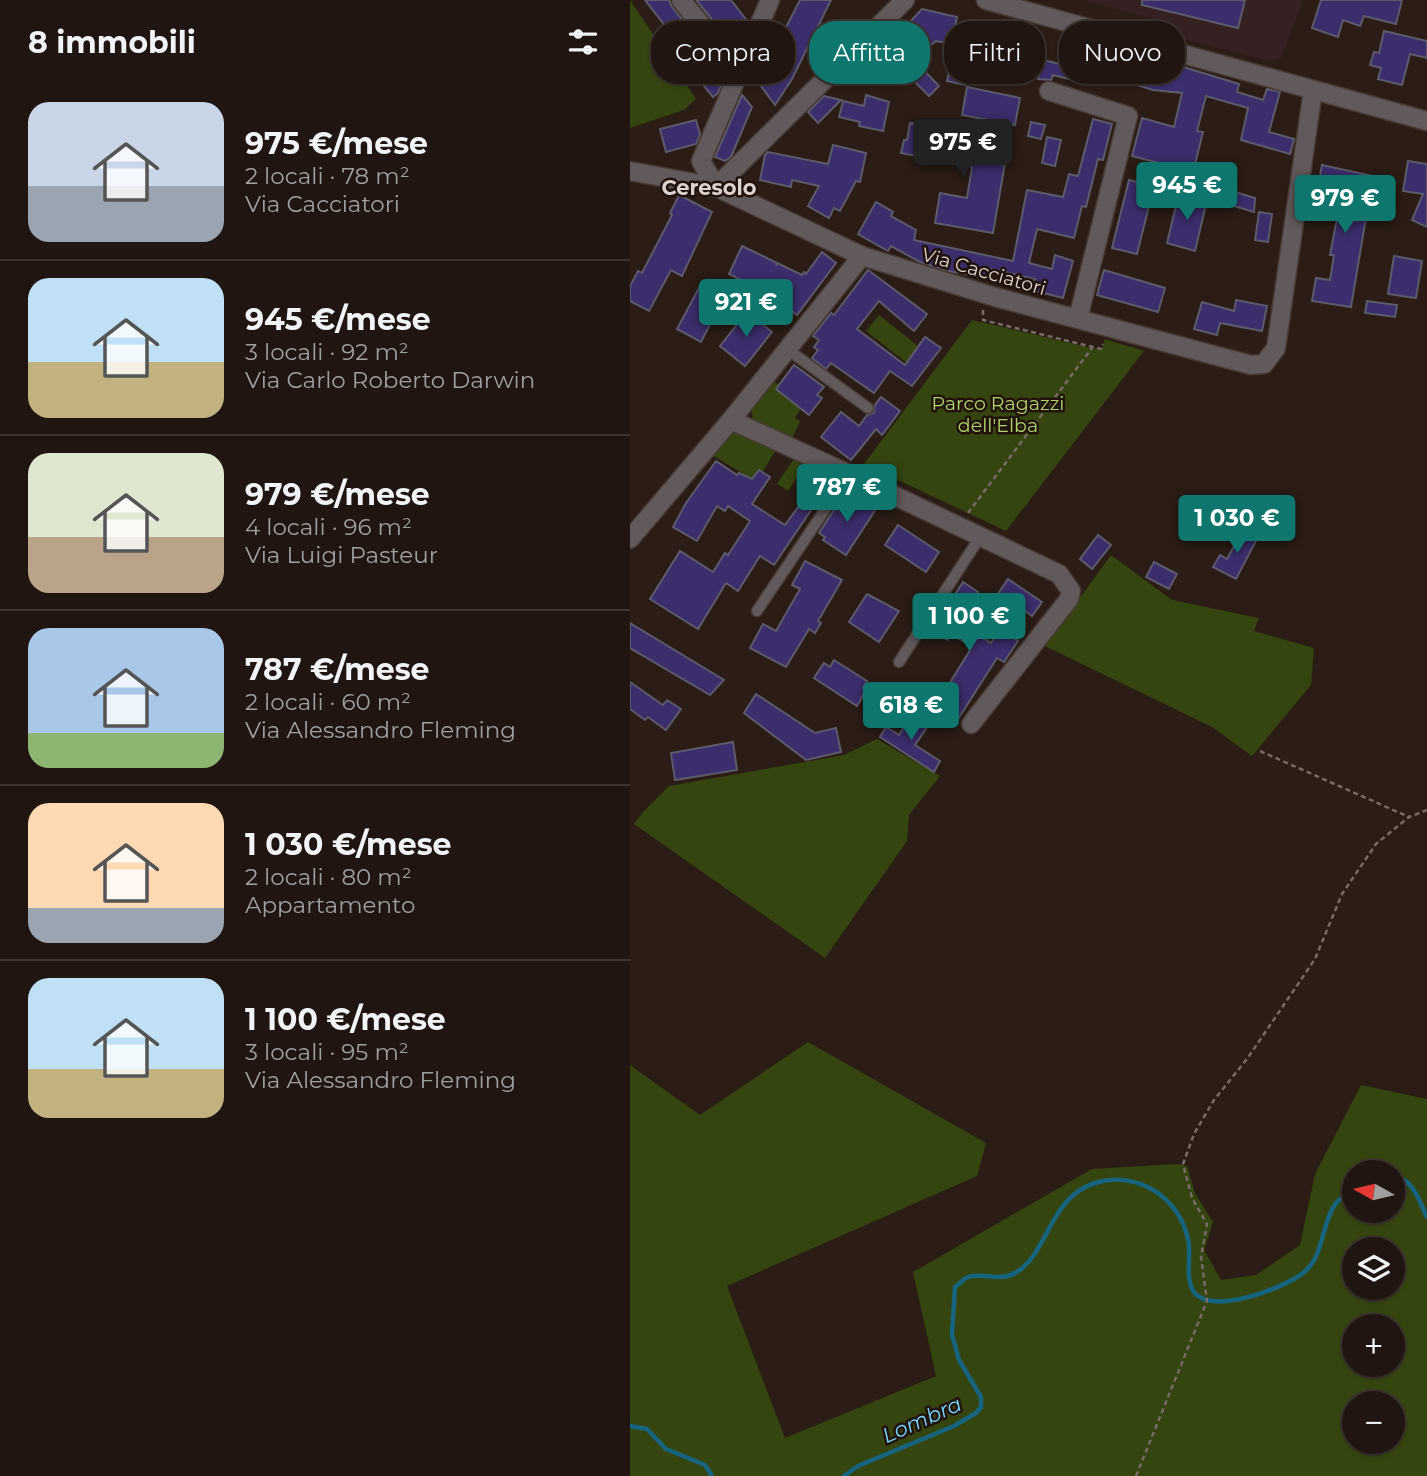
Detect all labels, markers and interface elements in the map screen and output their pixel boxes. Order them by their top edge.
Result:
chip: Compra [651,21,795,84]
chip: Affitta [809,21,930,84]
chip: Filtri [944,21,1045,84]
chip: Nuovo [1059,21,1185,84]
icon: filters [564,23,602,61]
text: 8 immobili [28,24,196,61]
pin: 975 € [914,120,1012,179]
text: 975 €/mese [245,125,428,162]
text: 975 € [929,128,997,156]
icon: home [84,130,168,214]
text: 2 locali · 78 m² [245,162,410,190]
pin: 945 € [1138,162,1236,222]
text: 945 € [1152,171,1222,199]
district label: Ceresolo [661,175,757,200]
pin: 979 € [1296,176,1394,235]
text: 979 € [1311,184,1379,212]
text: Via Cacciatori [245,190,400,218]
street label: Via Cacciatori [919,243,1049,300]
pin: 921 € [697,280,795,339]
text: 921 € [715,288,777,316]
text: 945 €/mese [245,301,431,338]
icon: home [84,306,168,390]
text: 3 locali · 92 m² [245,338,409,366]
text: Via Carlo Roberto Darwin [245,366,535,394]
park label: Parco Ragazzi dell'Elba [932,392,1064,437]
pin: 787 € [798,464,896,524]
text: 787 € [813,473,881,501]
text: 979 €/mese [245,476,430,513]
icon: home [84,481,168,565]
pin: 1 030 € [1172,496,1302,555]
text: 1 030 € [1194,504,1280,532]
text: 4 locali · 96 m² [245,513,412,541]
text: Via Luigi Pasteur [245,541,438,569]
pin: 1 100 € [904,594,1034,653]
text: 1 100 € [929,602,1009,630]
text: 787 €/mese [245,651,430,688]
icon: home [84,656,168,740]
pin: 618 € [862,682,960,742]
text: 2 locali · 60 m² [245,688,411,716]
text: 618 € [879,691,943,719]
text: Via Alessandro Fleming [245,716,516,744]
text: 1 030 €/mese [245,826,452,863]
icon: home [84,831,168,915]
text: 2 locali · 80 m² [245,863,412,891]
text: Appartamento [245,891,415,919]
text: 1 100 €/mese [245,1001,446,1038]
icon: home [84,1006,168,1090]
text: 3 locali · 95 m² [245,1038,409,1066]
text: Via Alessandro Fleming [245,1066,516,1094]
north arrow [1342,1160,1405,1223]
map controls [1342,1160,1405,1454]
button: layers [1342,1237,1405,1300]
button: + [1342,1314,1405,1377]
water label: Lombra [878,1391,965,1448]
button: − [1342,1391,1405,1454]

